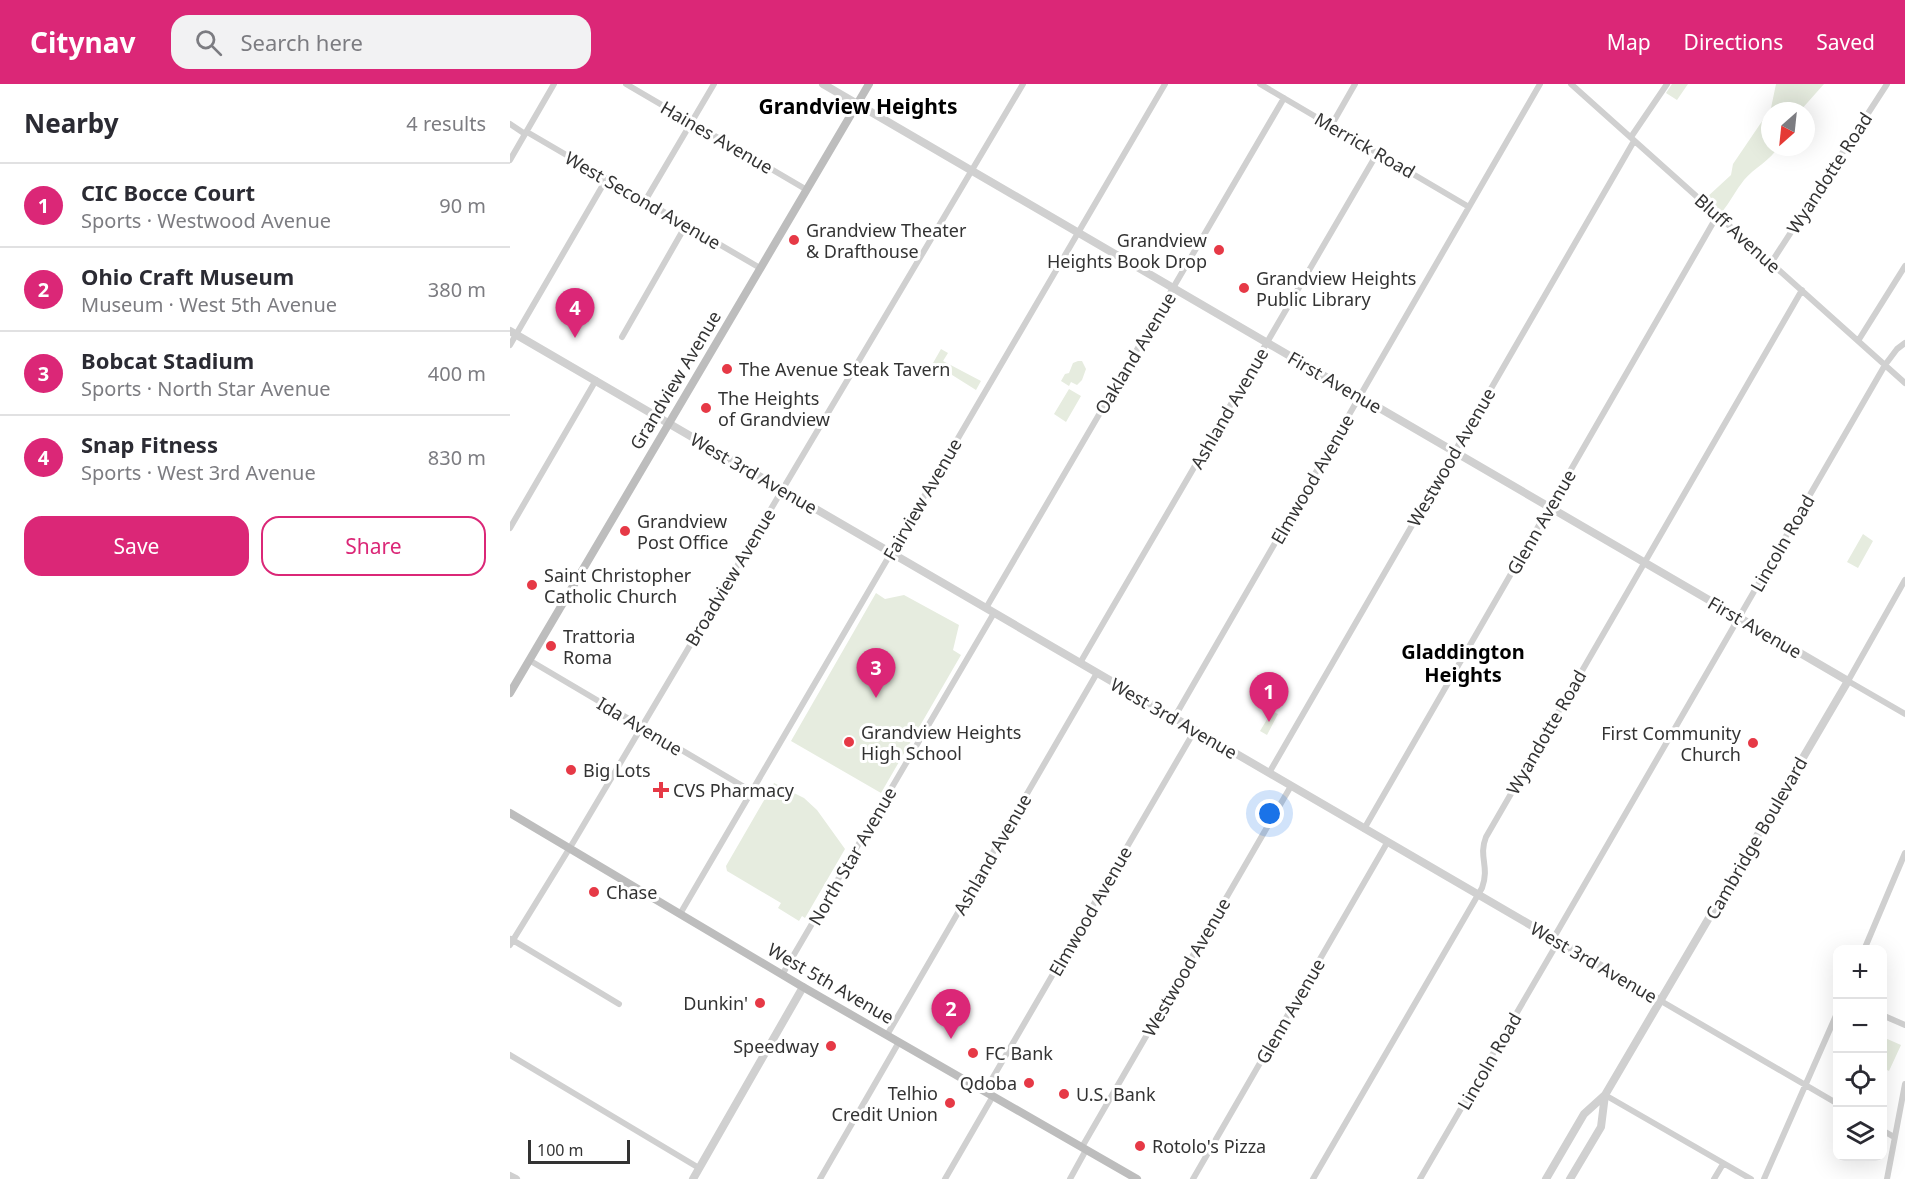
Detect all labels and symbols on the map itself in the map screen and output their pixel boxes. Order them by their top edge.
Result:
district label: Grandview Heights [759,92,957,120]
street label: Haines Avenue [657,95,777,179]
north arrow [1761,102,1815,156]
street label: Merrick Road [1310,107,1420,183]
street label: Wyandotte Road [1781,108,1877,238]
street label: West Second Avenue [561,146,725,254]
street label: Bluff Avenue [1690,188,1786,278]
place label: Grandview Theater & Drafthouse [806,218,967,263]
place label: Grandview Heights Book Drop [1047,228,1207,273]
marker: Grandview Theater & Drafthouse [787,233,801,247]
marker: Grandview Heights Book Drop [1212,243,1226,257]
place label: Grandview Heights Public Library [1256,266,1416,311]
marker: Grandview Heights Public Library [1237,281,1251,295]
street label: Oakland Avenue [1089,287,1181,419]
pin: 4 [556,288,594,338]
street label: Grandview Avenue [624,306,726,454]
street label: Ashland Avenue [1185,343,1273,473]
street label: First Avenue [1284,346,1386,418]
place label: The Avenue Steak Tavern [739,357,950,381]
marker: The Avenue Steak Tavern [720,362,734,376]
street label: Westwood Avenue [1401,383,1501,531]
place label: The Heights of Grandview [718,386,830,431]
marker: The Heights of Grandview [699,401,713,415]
street label: Elmwood Avenue [1265,410,1359,548]
street label: West 3rd Avenue [686,427,822,519]
street label: Fairview Avenue [877,434,967,564]
street label: Glenn Avenue [1501,465,1581,579]
street label: Lincoln Road [1744,490,1820,596]
street label: Broadview Avenue [679,504,781,650]
place label: Grandview Post Office [637,509,728,554]
marker: Grandview Post Office [618,524,632,538]
place label: Saint Christopher Catholic Church [544,563,692,608]
marker: Saint Christopher Catholic Church [525,578,539,592]
street label: First Avenue [1704,591,1806,663]
place label: Trattoria Roma [563,624,635,669]
district label: Gladdington Heights [1401,638,1525,688]
marker: Trattoria Roma [544,639,558,653]
pin: 3 [856,648,896,698]
street label: Wyandotte Road [1501,665,1591,799]
street label: West 3rd Avenue [1106,672,1242,764]
pin: 1 [1250,672,1288,722]
street label: Ida Avenue [593,691,687,761]
place label: Grandview Heights High School [861,720,1021,765]
place label: First Community Church [1601,721,1742,766]
marker: Grandview Heights High School [842,735,856,749]
marker: First Community Church [1746,736,1760,750]
street label: Cambridge Boulevard [1700,752,1812,924]
place label: Big Lots [583,758,651,782]
marker: Big Lots [564,763,578,777]
place label: CVS Pharmacy [673,778,795,802]
street label: North Star Avenue [803,782,901,930]
marker: CVS Pharmacy [654,783,668,797]
street label: Ashland Avenue [948,789,1036,919]
your location [1255,799,1284,828]
street label: Elmwood Avenue [1043,842,1137,980]
place label: Chase [606,880,657,904]
marker: Chase [587,885,601,899]
street label: Westwood Avenue [1136,893,1236,1041]
street label: West 3rd Avenue [1526,916,1662,1008]
street label: West 5th Avenue [763,937,899,1029]
street label: Glenn Avenue [1250,954,1330,1068]
pin: 2 [932,990,970,1039]
place label: Dunkin' [683,991,748,1015]
marker: Dunkin' [753,996,767,1010]
street label: Lincoln Road [1451,1008,1527,1114]
place label: Speedway [733,1034,820,1058]
marker: Speedway [824,1039,838,1053]
place label: FC Bank [985,1041,1053,1065]
marker: FC Bank [966,1046,980,1060]
place label: Qdoba [960,1071,1017,1095]
marker: Qdoba [1022,1076,1036,1090]
place label: Telhio Credit Union [832,1081,938,1126]
place label: U.S. Bank [1076,1082,1156,1106]
marker: U.S. Bank [1057,1087,1071,1101]
marker: Telhio Credit Union [943,1096,957,1110]
place label: Rotolo's Pizza [1152,1134,1266,1158]
scale bar [528,1137,630,1164]
marker: Rotolo's Pizza [1133,1139,1147,1153]

